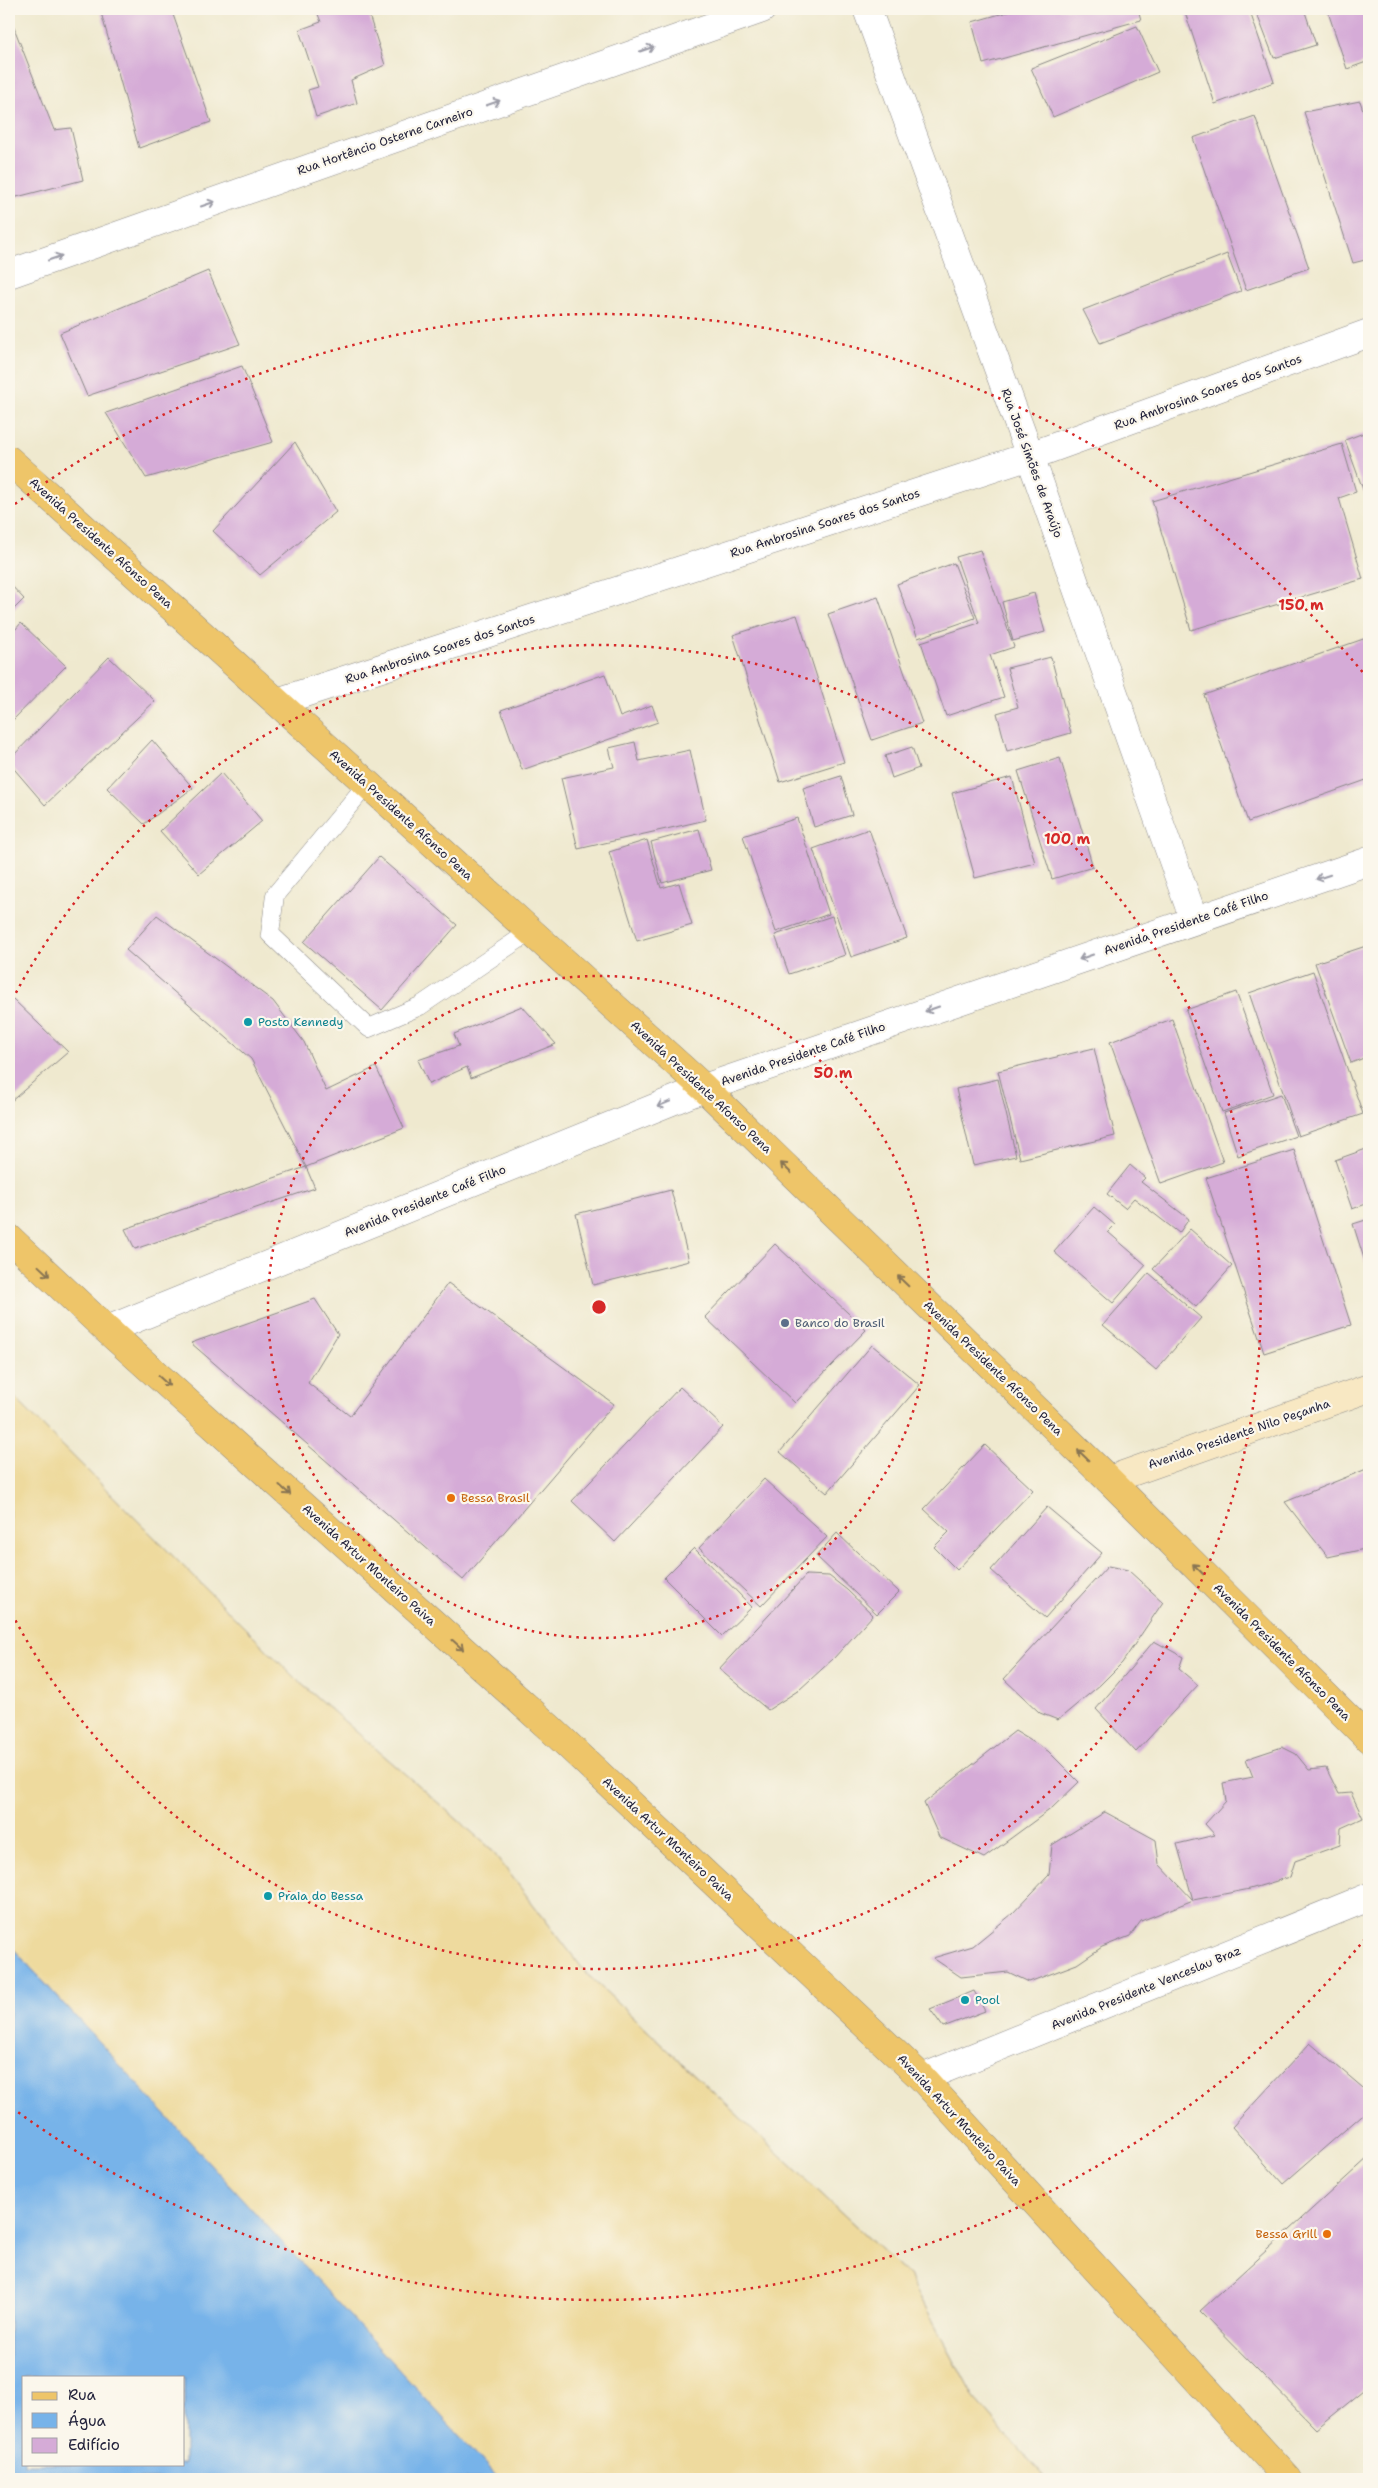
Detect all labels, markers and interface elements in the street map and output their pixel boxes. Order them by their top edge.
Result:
one-way arrow [638,44,654,53]
one-way arrow [485,98,501,107]
street label: Rua Hortêncio Osterne Carneiro [295,103,475,179]
one-way arrow [200,199,215,208]
one-way arrow [46,253,62,262]
street label: Rua Ambrosina Soares dos Santos [1112,350,1304,433]
street label: Rua José Simões de Araújo [998,386,1066,540]
street label: Avenida Presidente Afonso Pena [26,474,177,612]
street label: Rua Ambrosina Soares dos Santos [728,485,922,561]
text: 150 m [1278,595,1324,615]
street label: Rua Ambrosina Soares dos Santos [343,611,537,687]
street label: Avenida Presidente Afonso Pena [326,746,477,884]
text: 100 m [1044,829,1090,849]
one-way arrow [1315,872,1331,882]
street label: Avenida Presidente Café Filho [1102,887,1270,959]
one-way arrow [1078,952,1094,962]
one-way arrow [925,1005,941,1014]
place label: Posto Kennedy [258,1014,343,1030]
marker: Posto Kennedy [242,1016,254,1028]
street label: Avenida Presidente Afonso Pena [627,1017,775,1157]
street label: Avenida Presidente Café Filho [719,1018,887,1090]
text: 50 m [814,1063,853,1083]
one-way arrow [657,1099,672,1109]
street label: Avenida Presidente Café Filho [342,1161,508,1241]
one-way arrow [780,1161,792,1174]
one-way arrow [38,1265,51,1277]
one-way arrow [897,1275,909,1287]
street label: Avenida Presidente Afonso Pena [920,1297,1066,1439]
centre of rings [590,1298,608,1316]
place label: Banco do Brasil [795,1315,885,1331]
marker: Banco do Brasil [779,1317,791,1329]
one-way arrow [157,1375,170,1387]
street label: Avenida Presidente Nilo Peçanha [1146,1395,1333,1473]
one-way arrow [1077,1449,1089,1461]
one-way arrow [278,1484,291,1496]
place label: Bessa Brasil [461,1490,530,1506]
marker: Bessa Brasil [445,1492,457,1504]
street label: Avenida Artur Monteiro Paiva [299,1501,440,1630]
one-way arrow [1192,1563,1204,1575]
street label: Avenida Presidente Afonso Pena [1210,1580,1354,1724]
one-way arrow [451,1639,464,1651]
street label: Avenida Artur Monteiro Paiva [599,1774,738,1905]
place label: Praia do Bessa [278,1888,364,1904]
marker: Praia do Bessa [262,1890,274,1902]
street label: Avenida Presidente Venceslau Braz [1049,1942,1243,2034]
place label: Pool [975,1992,1000,2008]
marker: Pool [959,1994,971,2006]
street label: Avenida Artur Monteiro Paiva [894,2051,1025,2190]
place label: Bessa Grill [1256,2226,1317,2242]
marker: Bessa Grill [1321,2228,1333,2240]
legend [22,2376,185,2466]
text: Rua [68,2385,97,2405]
text: Água [68,2410,107,2431]
text: Edifício [68,2435,120,2455]

